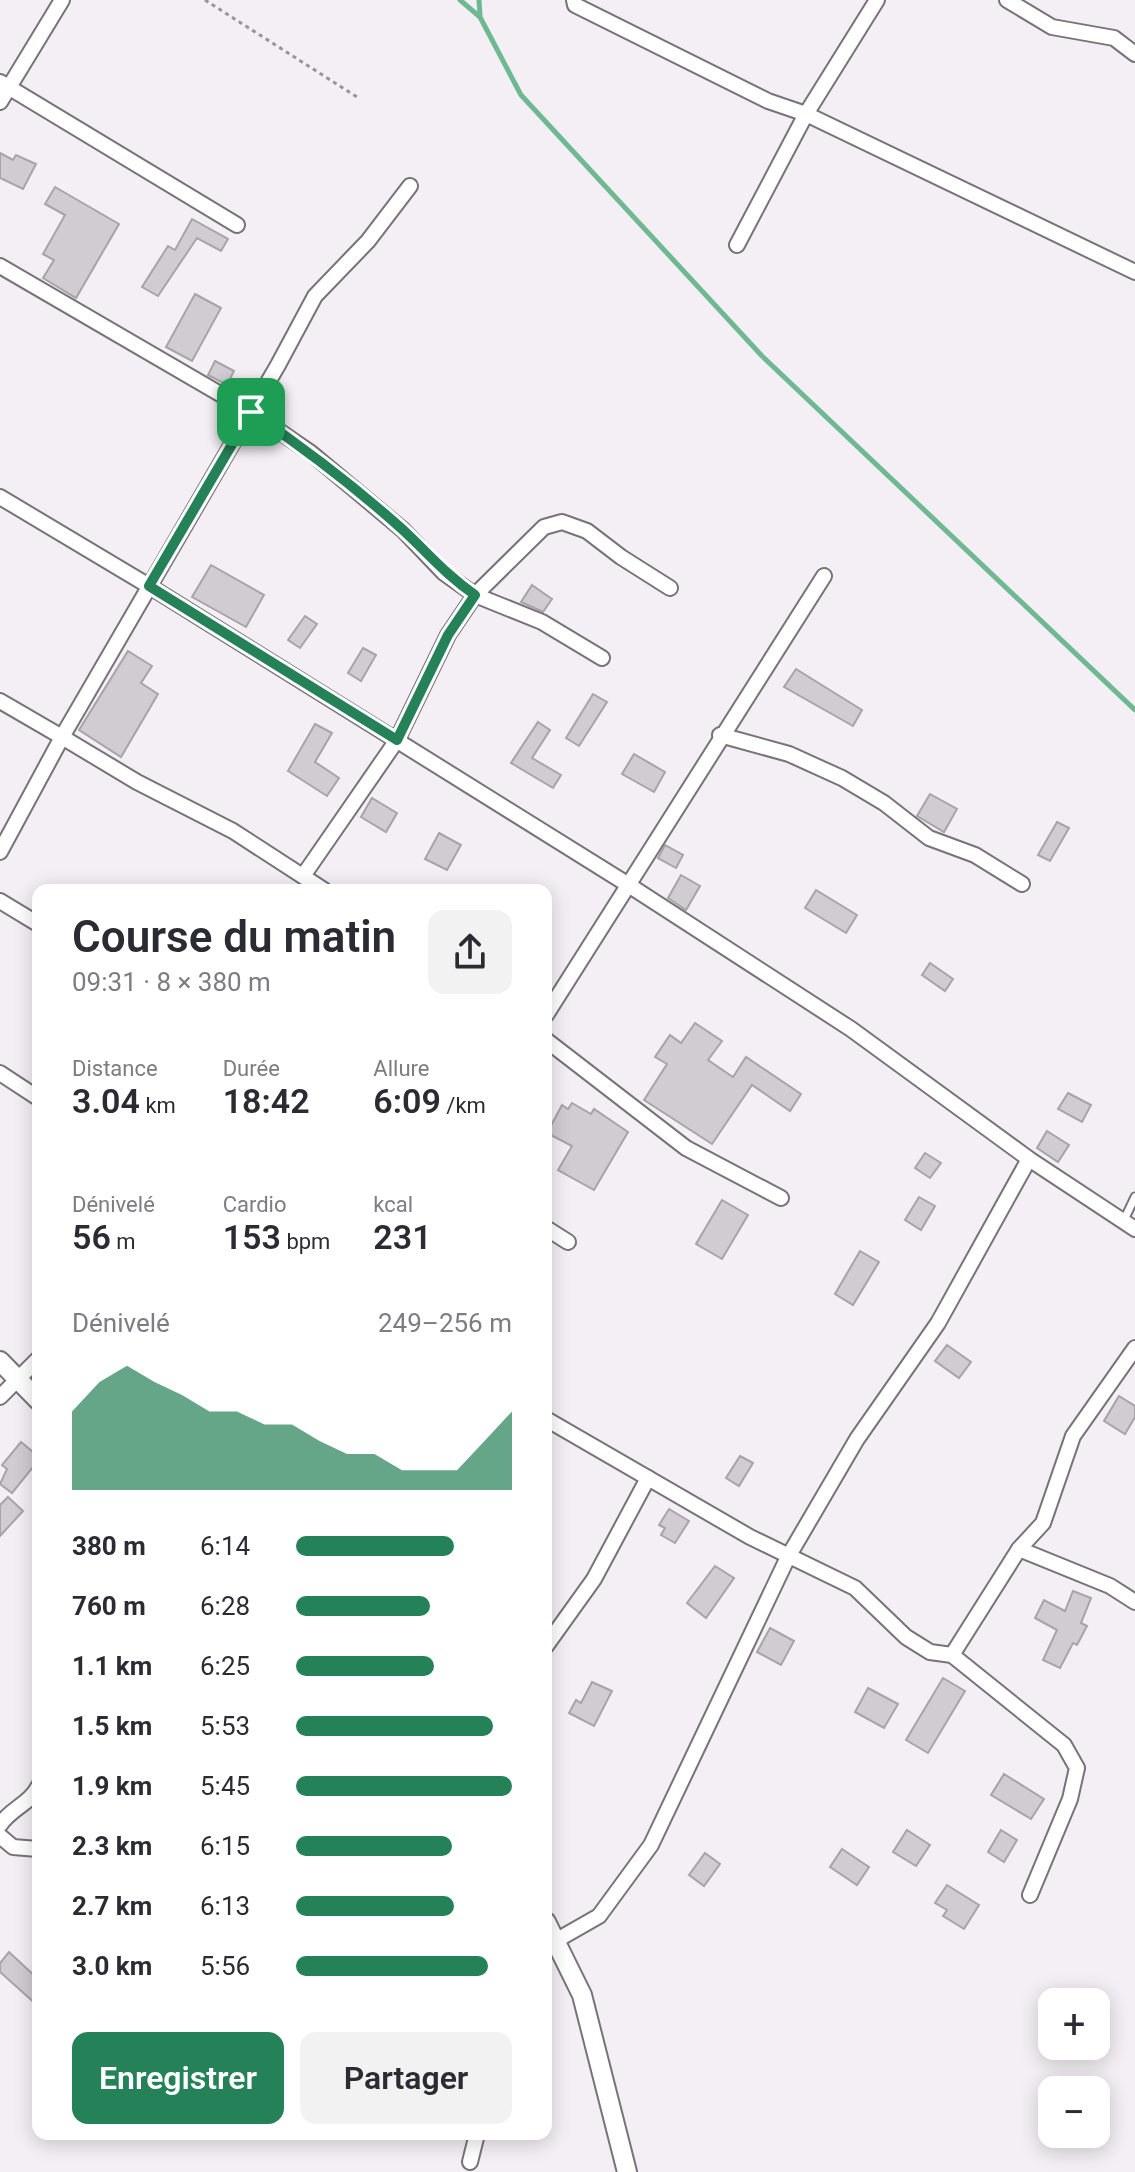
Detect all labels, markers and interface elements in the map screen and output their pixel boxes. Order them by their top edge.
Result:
pin [217,378,285,446]
icon: arrive [229,390,273,434]
button: share [428,910,512,994]
text: Course du matin [72,911,396,963]
text: 09:31 · 8 × 380 m [72,967,271,997]
text: Distance [72,1056,158,1081]
text: Durée [223,1056,280,1081]
text: Allure [373,1056,429,1081]
text: 3.04 [72,1081,140,1121]
text: 18:42 [223,1081,310,1121]
text: 6:09 [373,1081,441,1121]
text: km [140,1093,176,1118]
text: /km [441,1093,486,1118]
text: Dénivelé [72,1192,155,1217]
text: Cardio [223,1192,287,1217]
text: kcal [373,1192,413,1217]
text: 56 [72,1217,111,1257]
text: 153 [223,1217,281,1257]
text: 231 [373,1217,432,1257]
text: m [111,1229,136,1254]
text: bpm [281,1229,330,1254]
text: Dénivelé [72,1308,170,1338]
text: 249–256 m [378,1308,512,1338]
text: 380 m [72,1531,146,1561]
text: 6:14 [200,1531,250,1561]
text: 760 m [72,1591,146,1621]
text: 6:28 [200,1591,250,1621]
text: 1.1 km [72,1651,152,1681]
text: 6:25 [200,1651,250,1681]
text: 1.5 km [72,1711,152,1741]
text: 5:53 [200,1711,250,1741]
text: 1.9 km [72,1771,152,1801]
text: 5:45 [200,1771,250,1801]
text: 2.3 km [72,1831,152,1861]
text: 6:15 [200,1831,250,1861]
text: 2.7 km [72,1891,152,1921]
text: 6:13 [200,1891,250,1921]
text: 3.0 km [72,1951,152,1981]
text: 5:56 [200,1951,250,1981]
map controls [1038,1988,1110,2148]
button: + [1038,1988,1110,2060]
button: Enregistrer [72,2032,284,2124]
button: Partager [300,2032,512,2124]
button: − [1038,2076,1110,2148]

